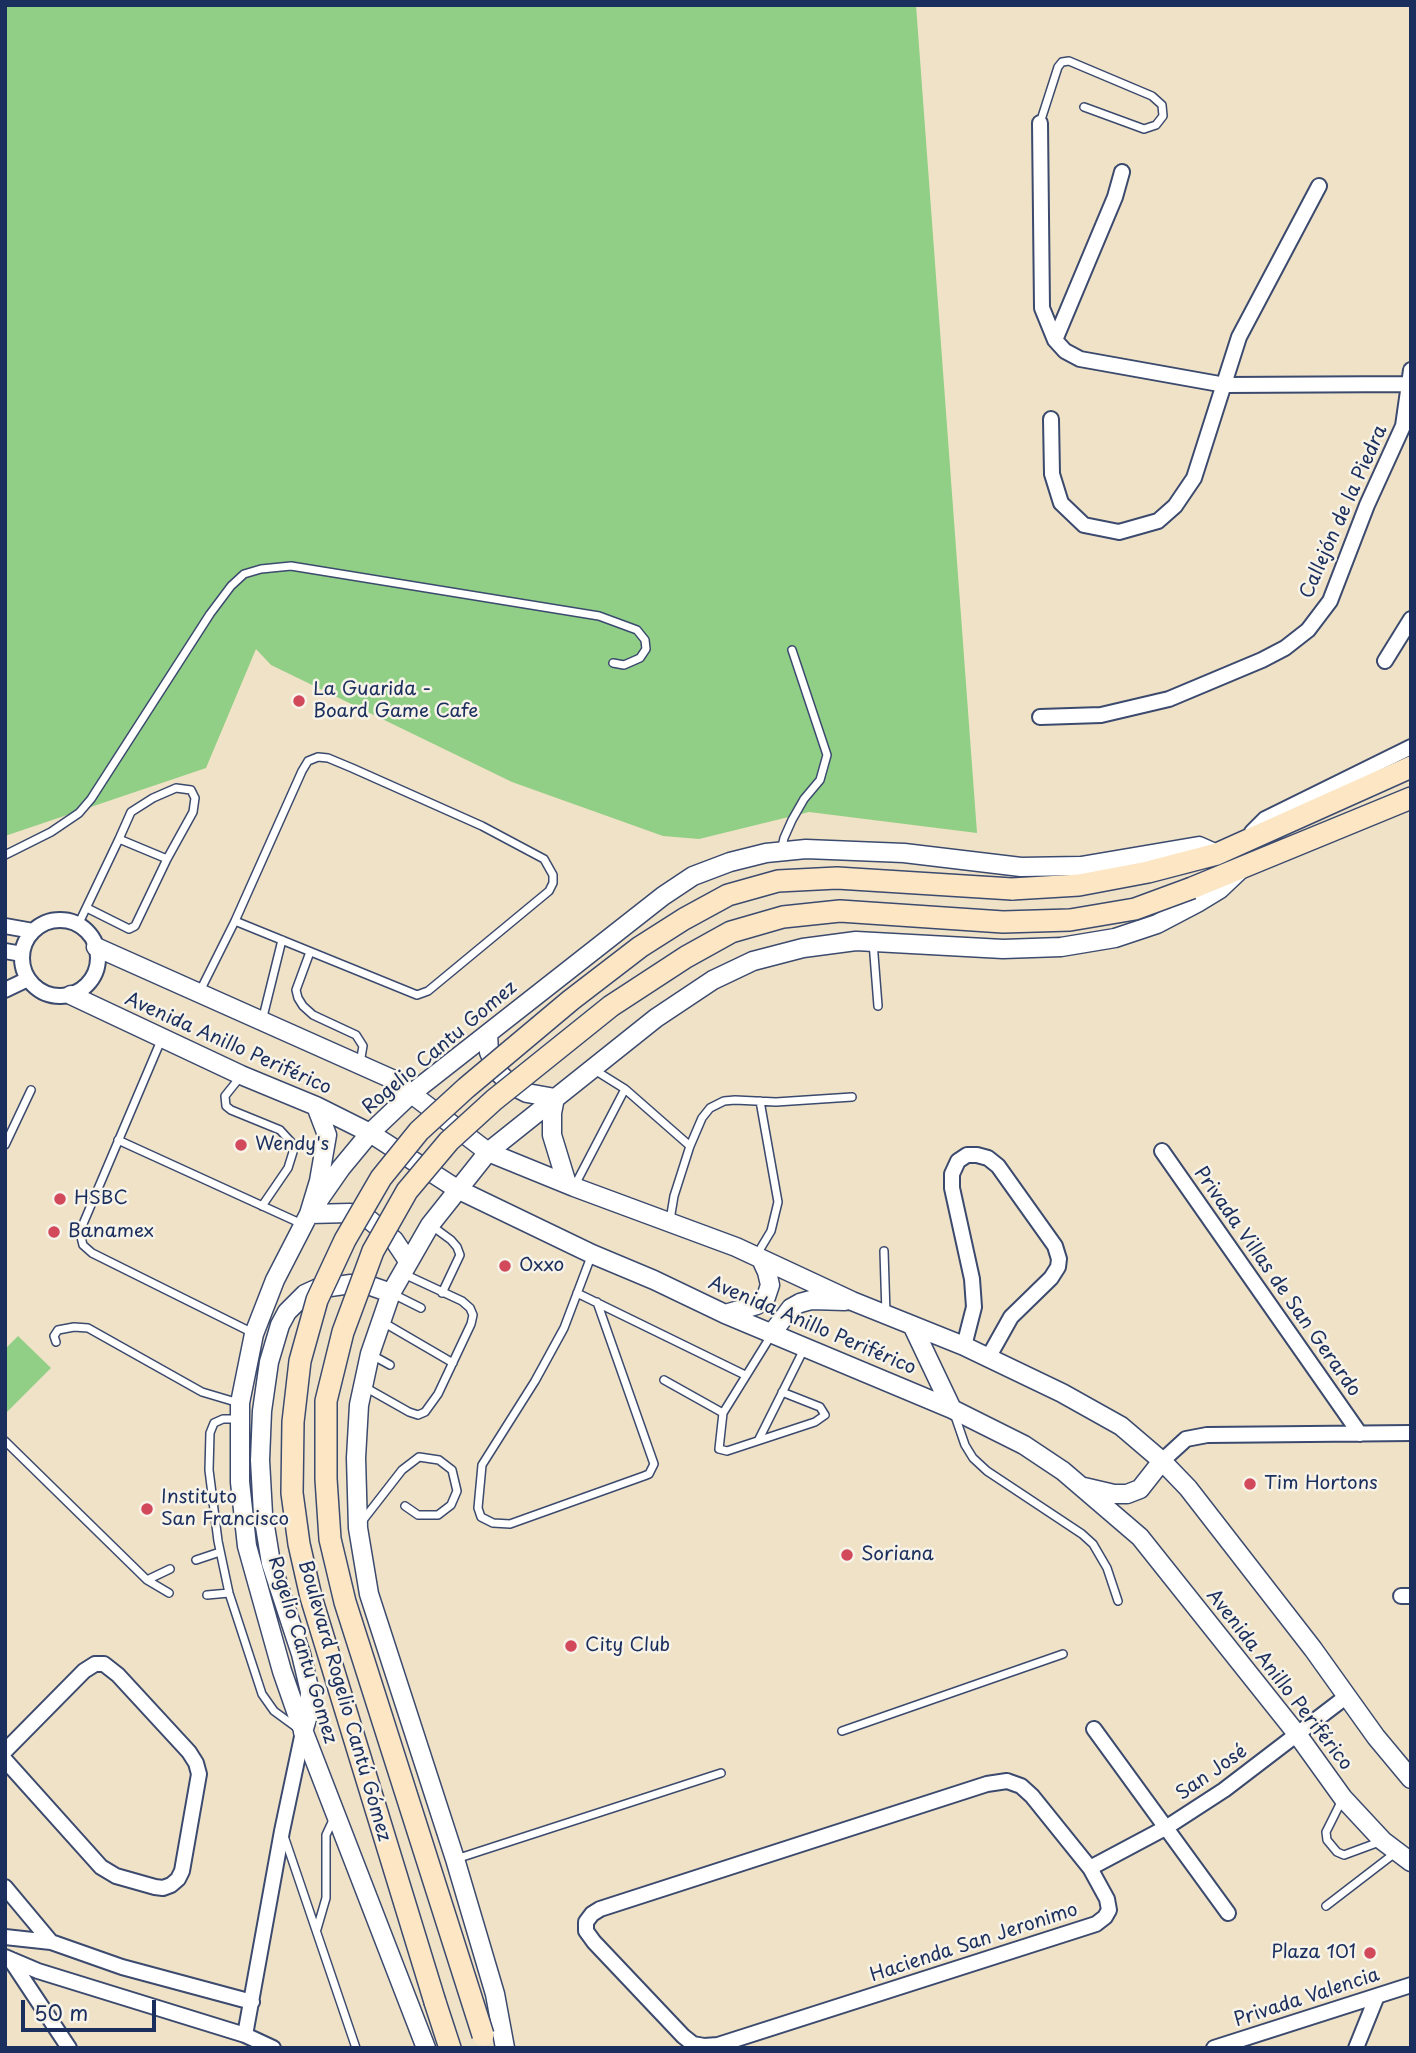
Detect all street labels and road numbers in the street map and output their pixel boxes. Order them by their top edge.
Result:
street label: Callejón de la Piedra [1295,422,1393,602]
street label: Rogelio Cantu Gomez [358,977,522,1119]
street label: Avenida Anillo Periférico [121,988,335,1100]
street label: Privada Villas de San Gerardo [1189,1163,1365,1401]
street label: Avenida Anillo Periférico [705,1272,919,1380]
street label: Rogelio Cantu Gomez [263,1554,341,1746]
street label: Boulevard Rogelio Cantú Gómez [293,1558,395,1844]
street label: Avenida Anillo Periférico [1201,1585,1357,1775]
street label: San José [1172,1740,1252,1806]
street label: Hacienda San Jeronimo [867,1899,1081,1987]
street label: Privada Valencia [1231,1964,1383,2032]

